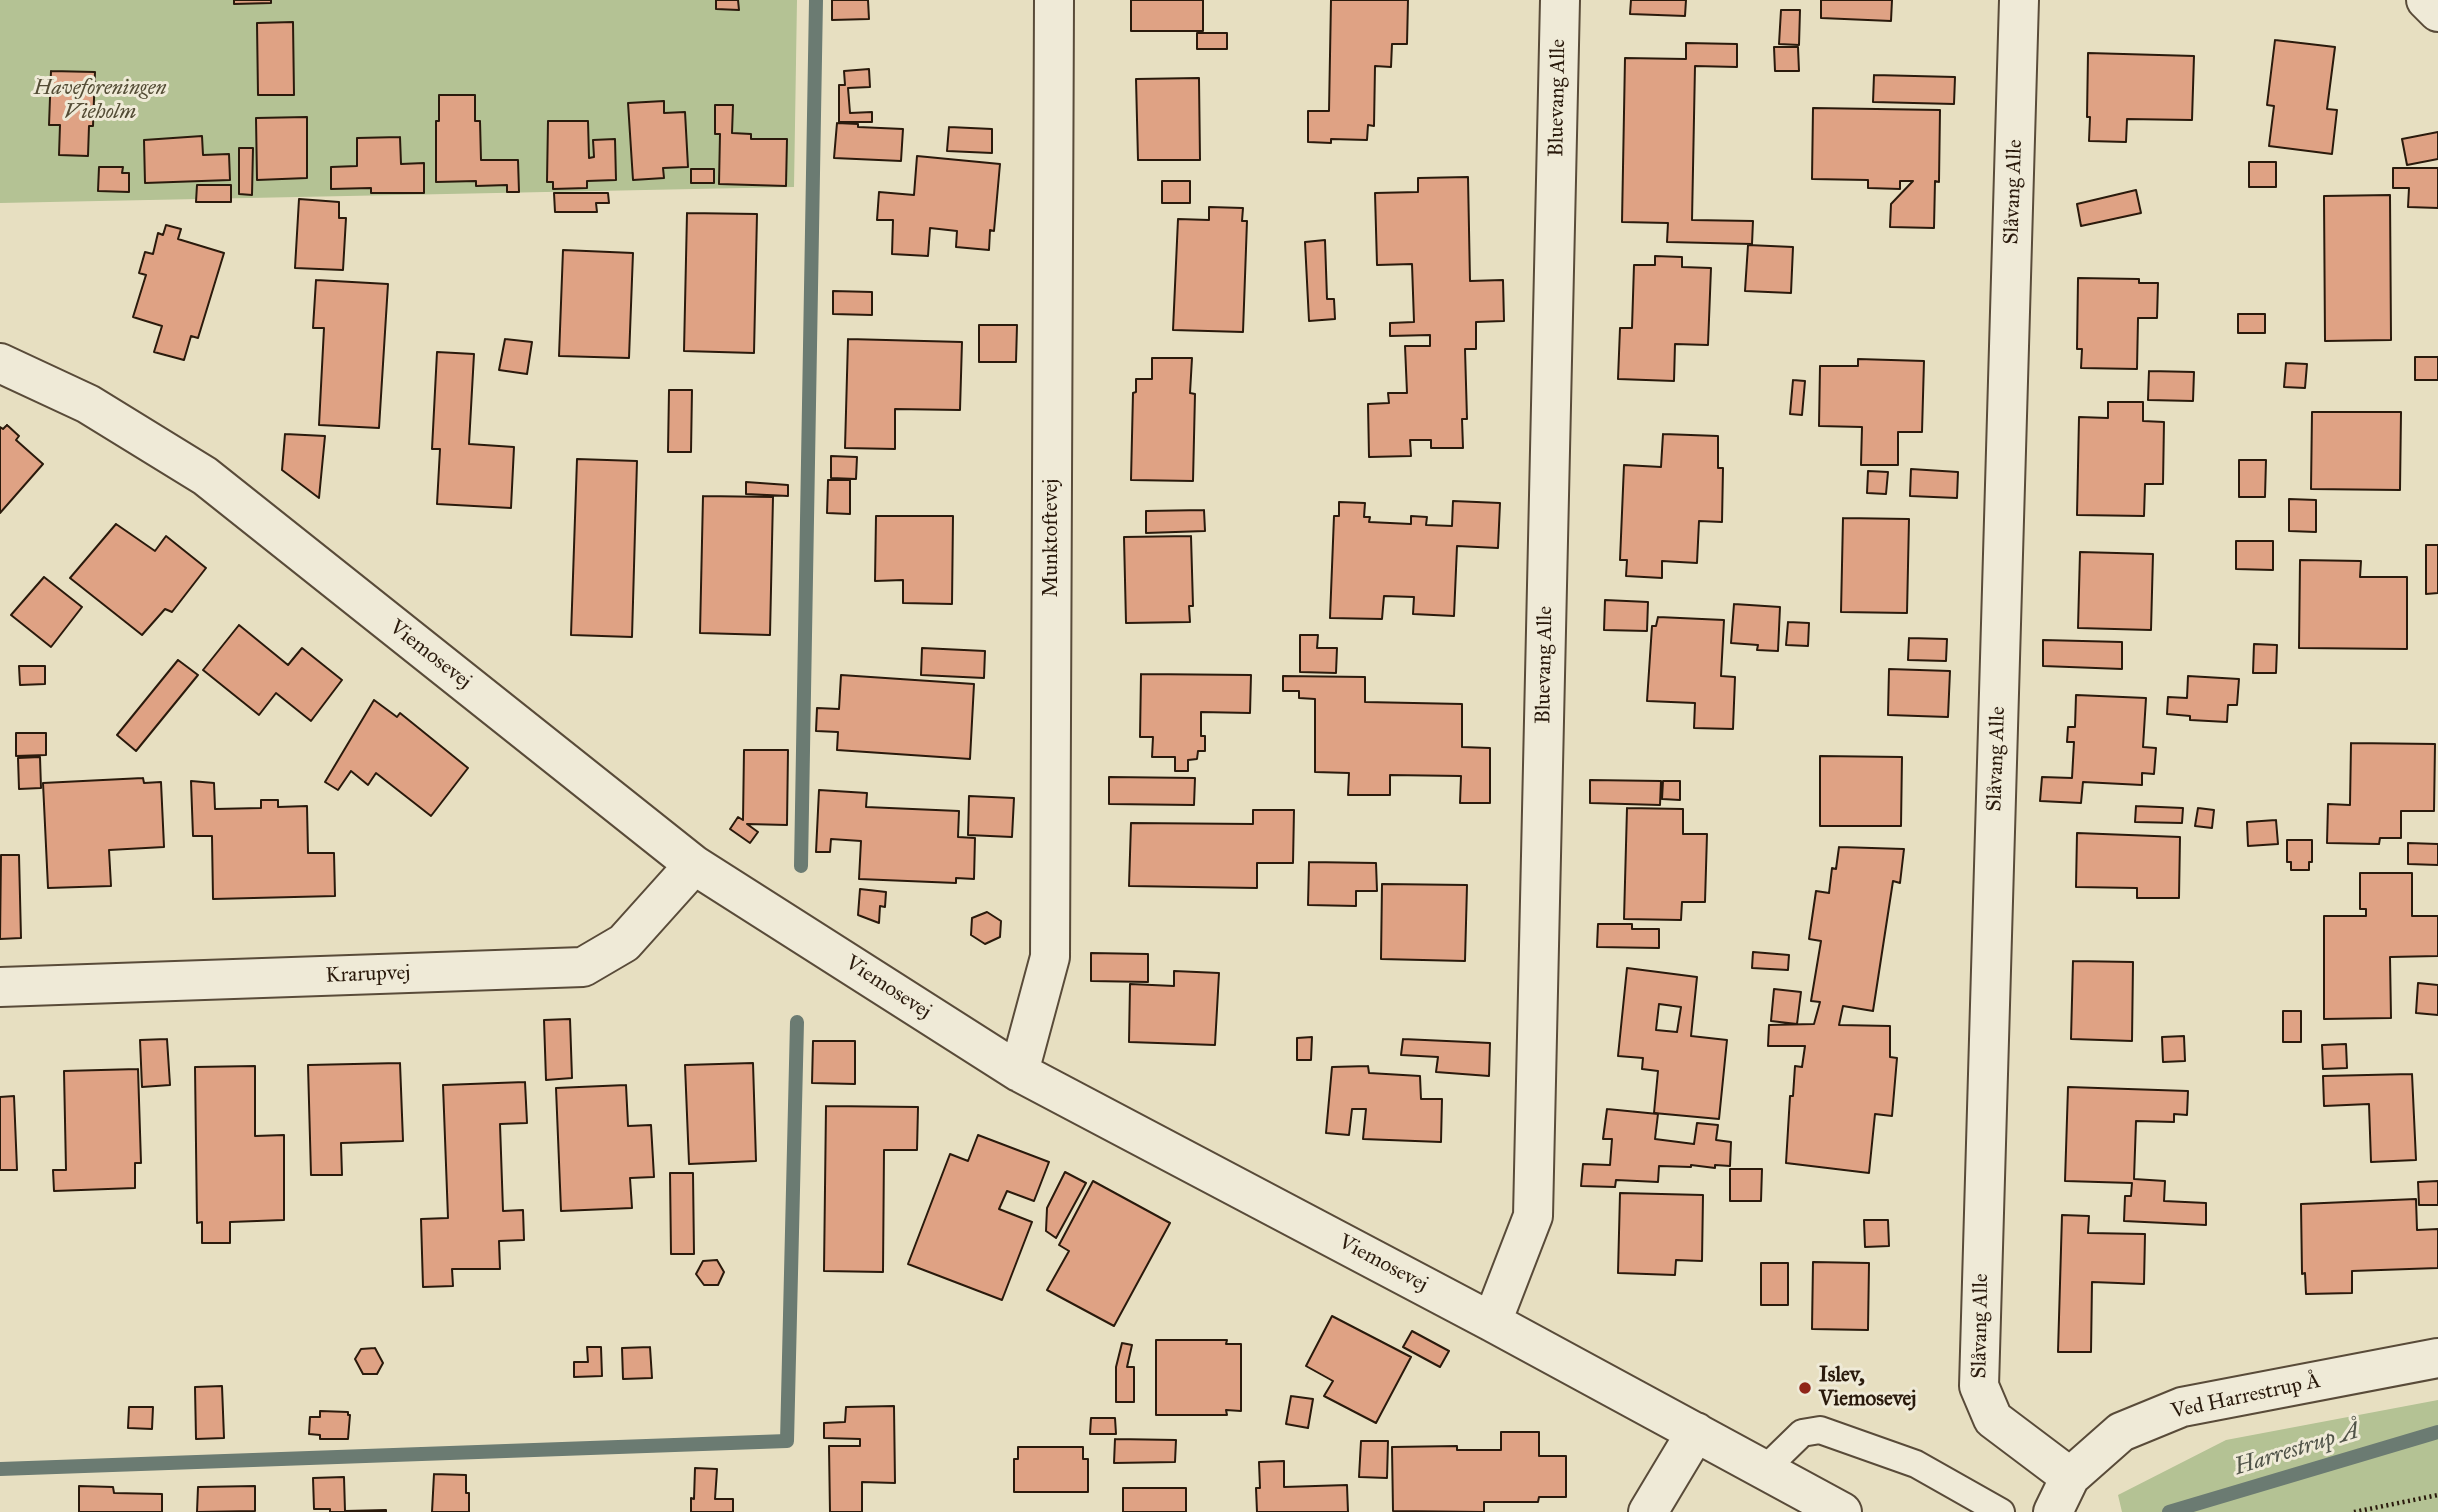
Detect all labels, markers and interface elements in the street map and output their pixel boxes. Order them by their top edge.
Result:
street label: Bluevang Alle [1544,39,1572,157]
park label: Haveforeningen Vieholm [33,76,167,126]
street label: Slåvang Alle [2000,139,2028,245]
street label: Munktoftevej [1039,479,1065,597]
street label: Bluevang Alle [1531,606,1559,724]
street label: Viemosevej [384,615,476,695]
street label: Slåvang Alle [1983,706,2011,812]
street label: Viemosevej [840,951,936,1025]
street label: Krarupvej [325,961,411,989]
street label: Viemosevej [1334,1230,1432,1298]
street label: Slåvang Alle [1967,1273,1995,1379]
place label: Islev, Viemosevej [1819,1363,1916,1413]
street label: Ved Harrestrup Å [2169,1369,2323,1425]
marker: Islev, Viemosevej [1797,1380,1813,1396]
water label: Harrestrup Å [2231,1418,2363,1482]

